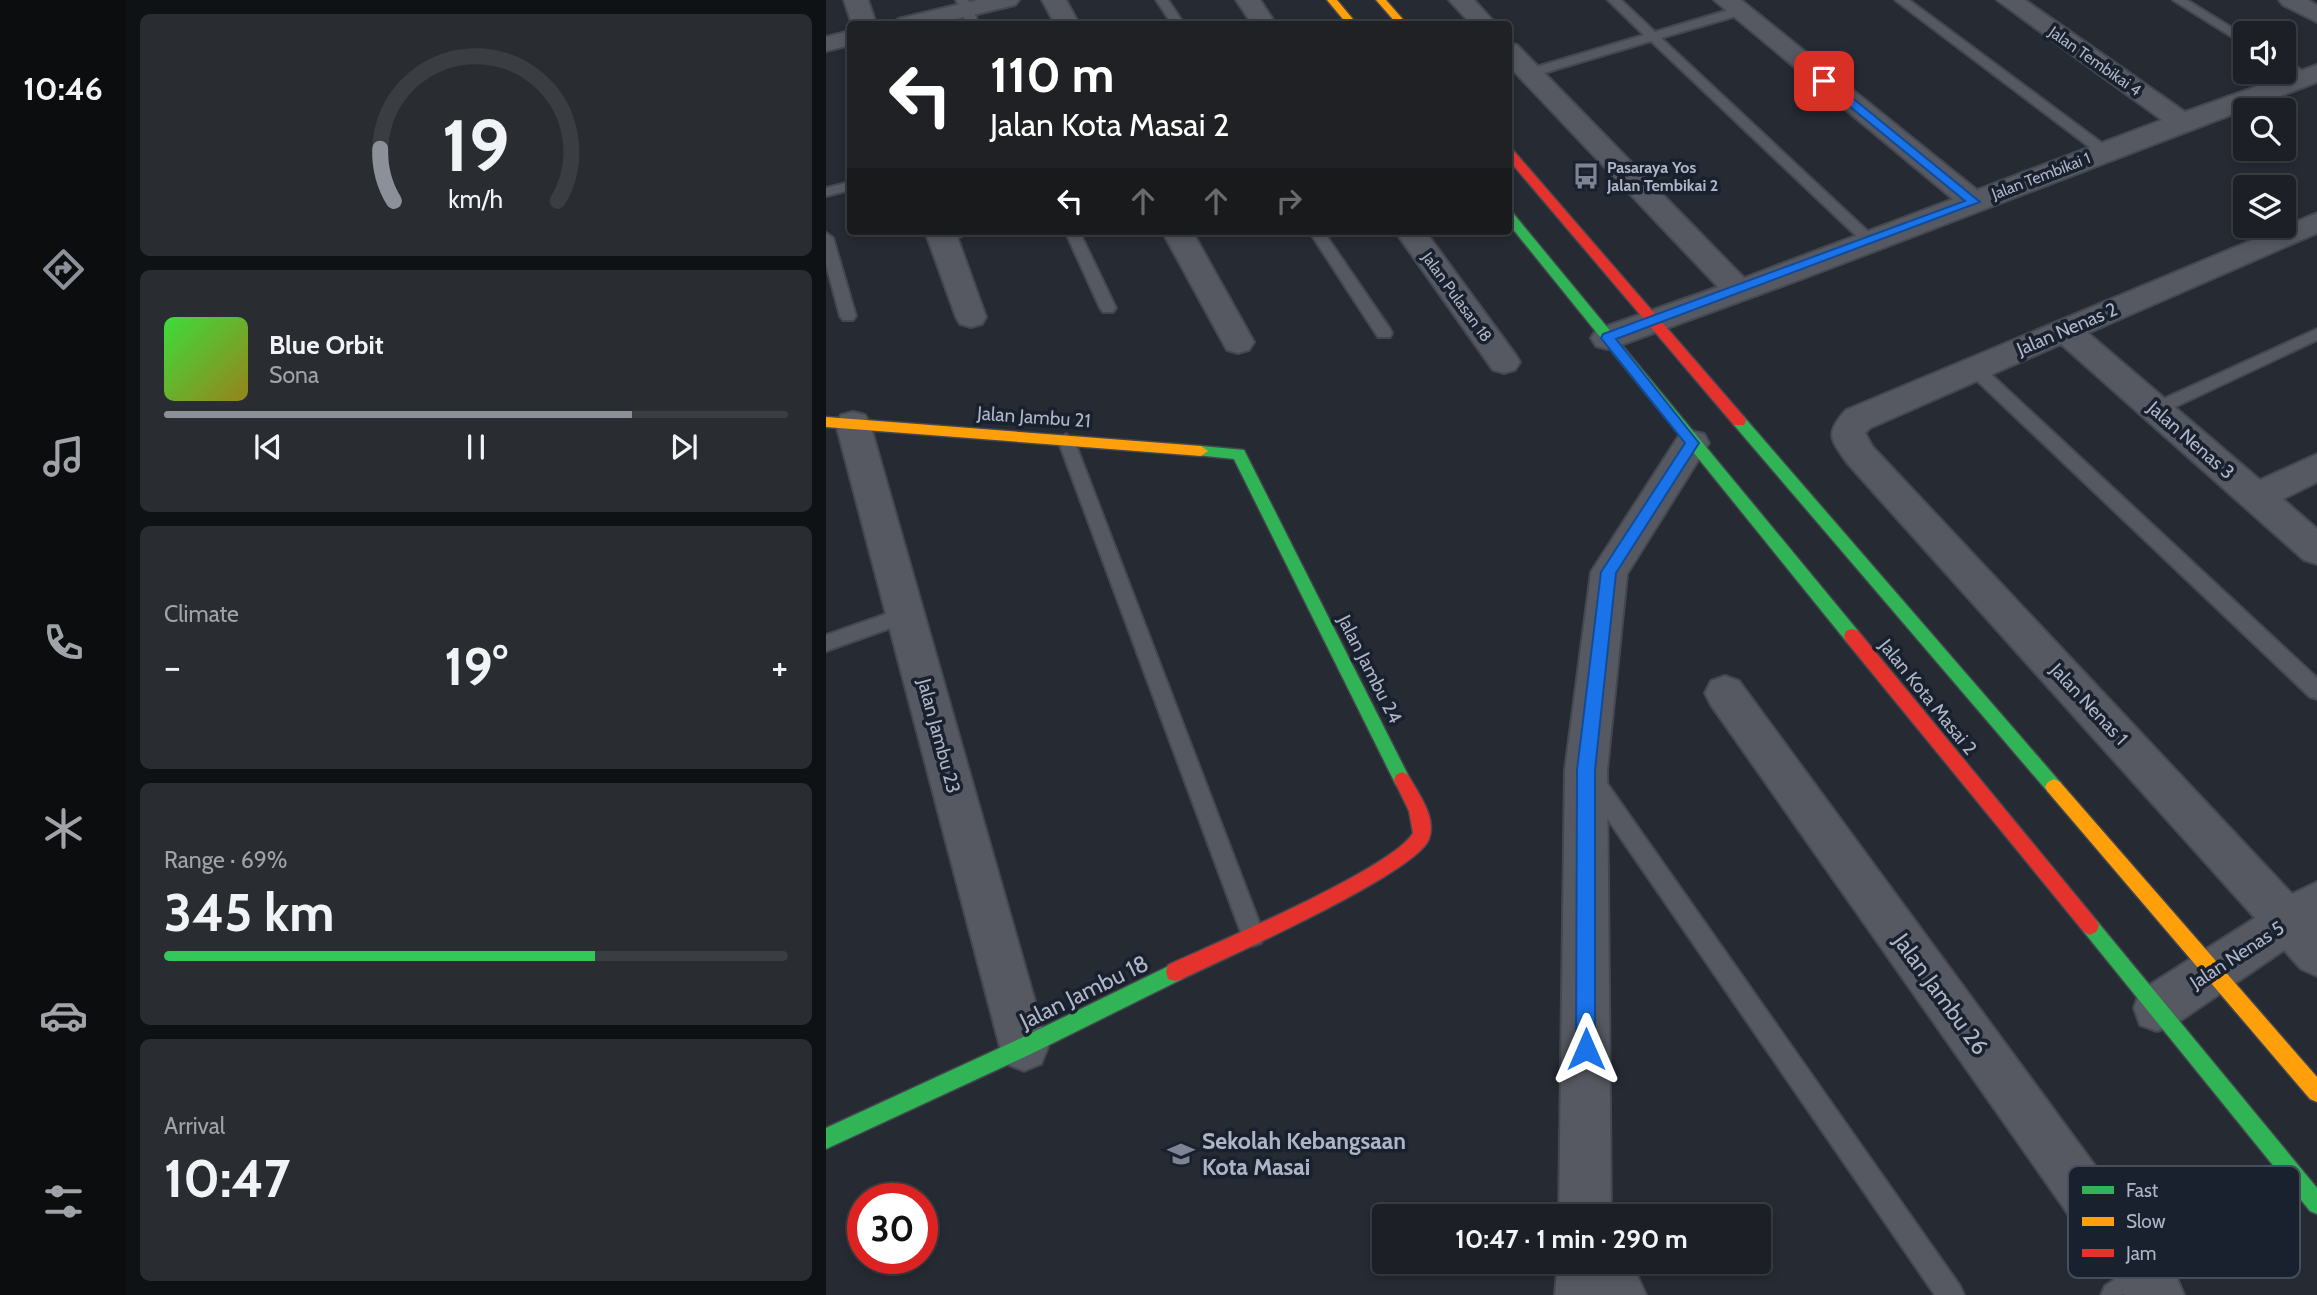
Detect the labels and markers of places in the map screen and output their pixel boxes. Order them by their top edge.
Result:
pin [1794,51,1854,111]
place label: Pasaraya Yos Jalan Tembikai 2 [1606,158,1718,195]
bus stop icon: Pasaraya Yos Jalan Tembikai 2 [1571,161,1601,191]
place label: Sekolah Kebangsaan Kota Masai [1202,1127,1406,1181]
school or university icon: Sekolah Kebangsaan Kota Masai [1166,1139,1196,1169]

